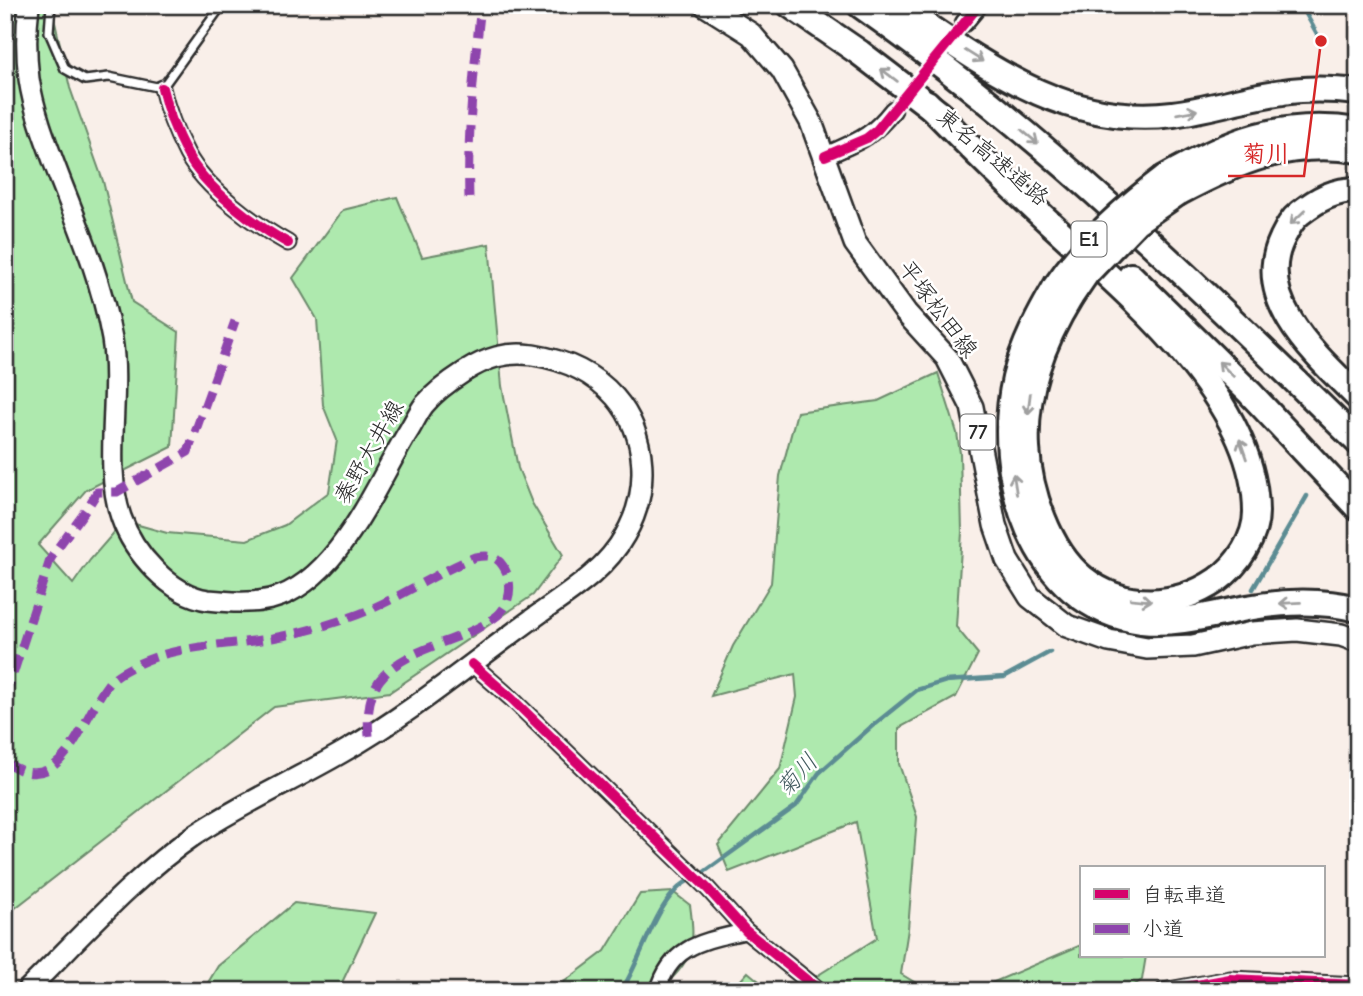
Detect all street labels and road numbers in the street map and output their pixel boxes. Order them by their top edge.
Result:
street label: 東名高速道路 [931,102,1055,212]
road number: E1 [1072,222,1106,256]
street label: 平塚松田線 [893,255,983,363]
street label: 秦野大井線 [329,395,409,509]
road number: 77 [960,414,996,450]

